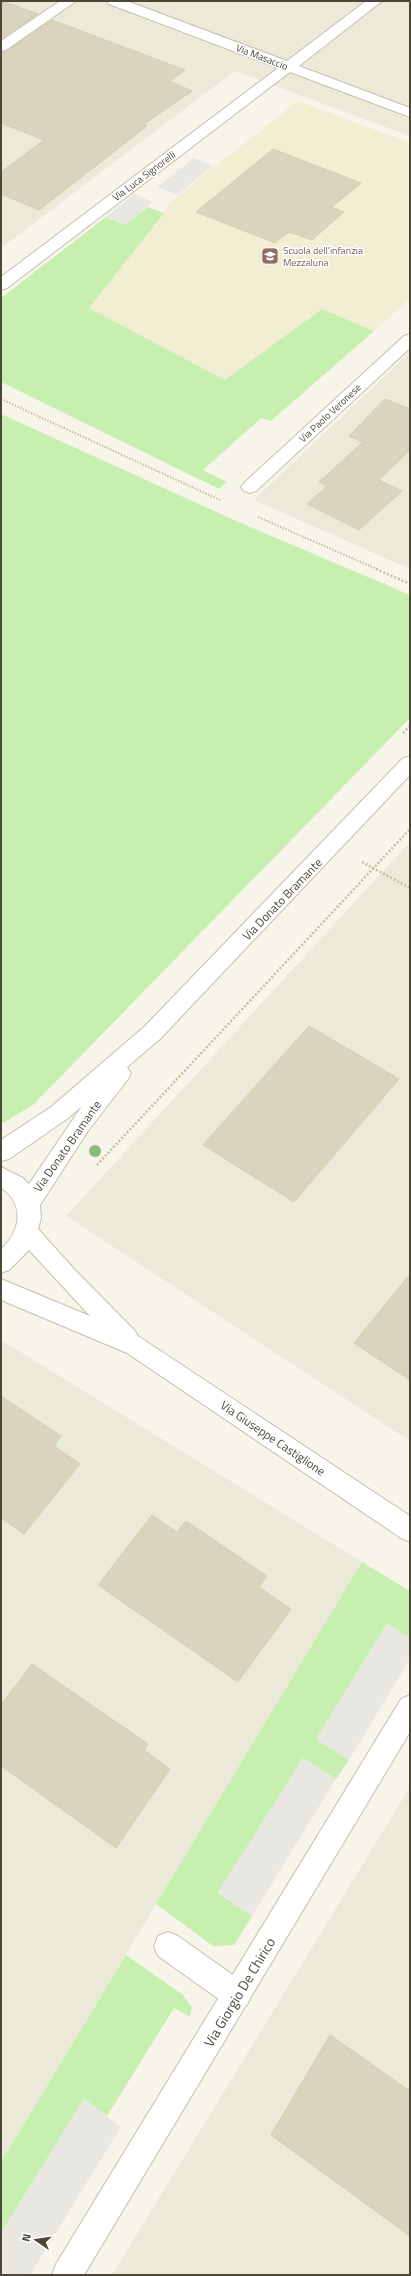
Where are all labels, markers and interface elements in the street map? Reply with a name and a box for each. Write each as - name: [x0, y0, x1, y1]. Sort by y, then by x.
- street label: Via Masaccio: [234, 40, 290, 74]
- street label: Via Luca Signorelli: [109, 147, 179, 205]
- place label: Scuola dell'infanzia Mezzaluna: [283, 243, 363, 270]
- school or university icon: Scuola dell'infanzia Mezzaluna: [260, 246, 280, 266]
- street label: Via Paolo Veronese: [295, 380, 365, 446]
- street label: Via Donato Bramante: [238, 853, 326, 945]
- street label: Via Donato Bramante: [28, 1096, 106, 1196]
- street label: Via Giuseppe Castiglione: [217, 1396, 329, 1480]
- street label: Via Giorgio De Chirico: [198, 1933, 280, 2051]
- north arrow: [16, 2220, 56, 2260]
- text: N: [18, 2232, 35, 2243]

